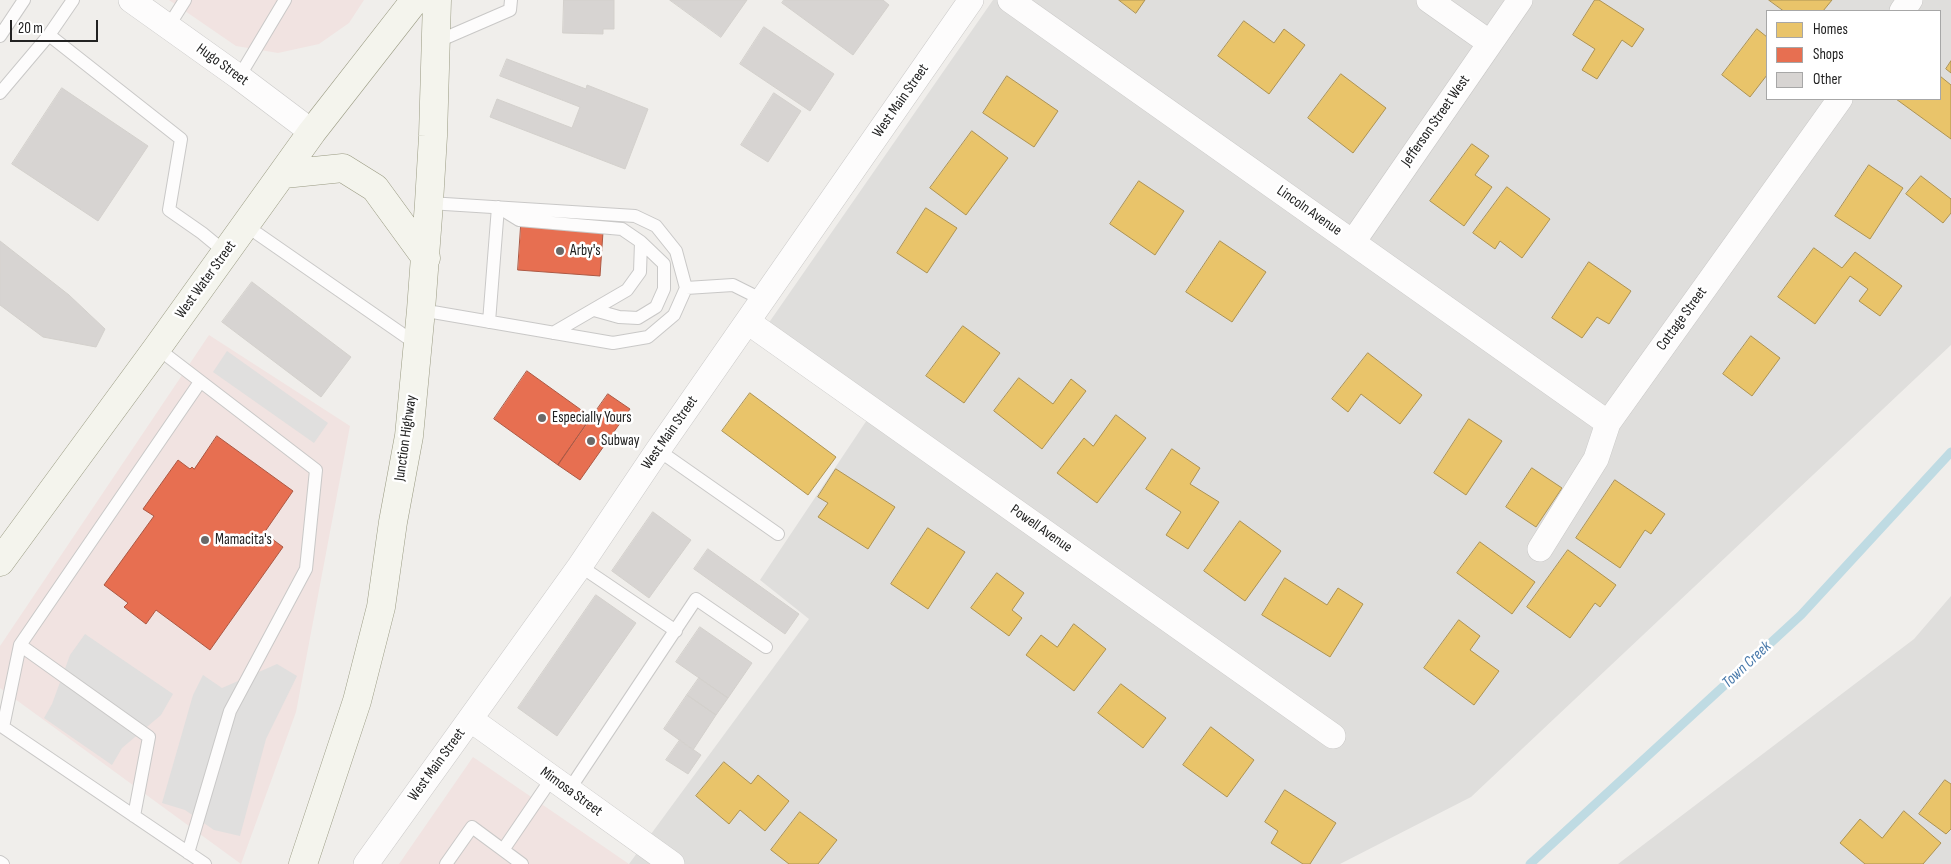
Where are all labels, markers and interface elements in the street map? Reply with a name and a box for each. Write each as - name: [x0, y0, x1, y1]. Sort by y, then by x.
- scale bar: [12, 10, 100, 42]
- legend: [1766, 10, 1941, 100]
- text: 20 m: [18, 19, 43, 38]
- text: Homes: [1813, 20, 1848, 39]
- street label: Hugo Street: [192, 40, 252, 90]
- text: Shops: [1813, 45, 1844, 64]
- street label: West Main Street: [869, 61, 933, 141]
- text: Other: [1813, 70, 1842, 89]
- street label: Jefferson Street West: [1398, 72, 1474, 170]
- street label: Lincoln Avenue: [1273, 182, 1345, 240]
- street label: West Water Street: [172, 238, 240, 322]
- place label: Arby's: [570, 242, 601, 260]
- marker: Arby's: [554, 245, 566, 257]
- street label: Cottage Street: [1653, 284, 1711, 354]
- street label: West Main Street: [638, 393, 702, 473]
- street label: Junction Highway: [391, 394, 421, 482]
- place label: Especially Yours: [552, 409, 632, 427]
- marker: Especially Yours: [536, 412, 548, 424]
- place label: Subway: [601, 432, 640, 450]
- marker: Subway: [585, 435, 597, 447]
- street label: Powell Avenue: [1007, 501, 1075, 557]
- place label: Mamacita's: [215, 531, 272, 549]
- marker: Mamacita's: [199, 534, 211, 546]
- water label: Town Creek: [1718, 637, 1776, 693]
- street label: West Main Street: [404, 725, 470, 805]
- street label: Mimosa Street: [536, 763, 606, 821]

